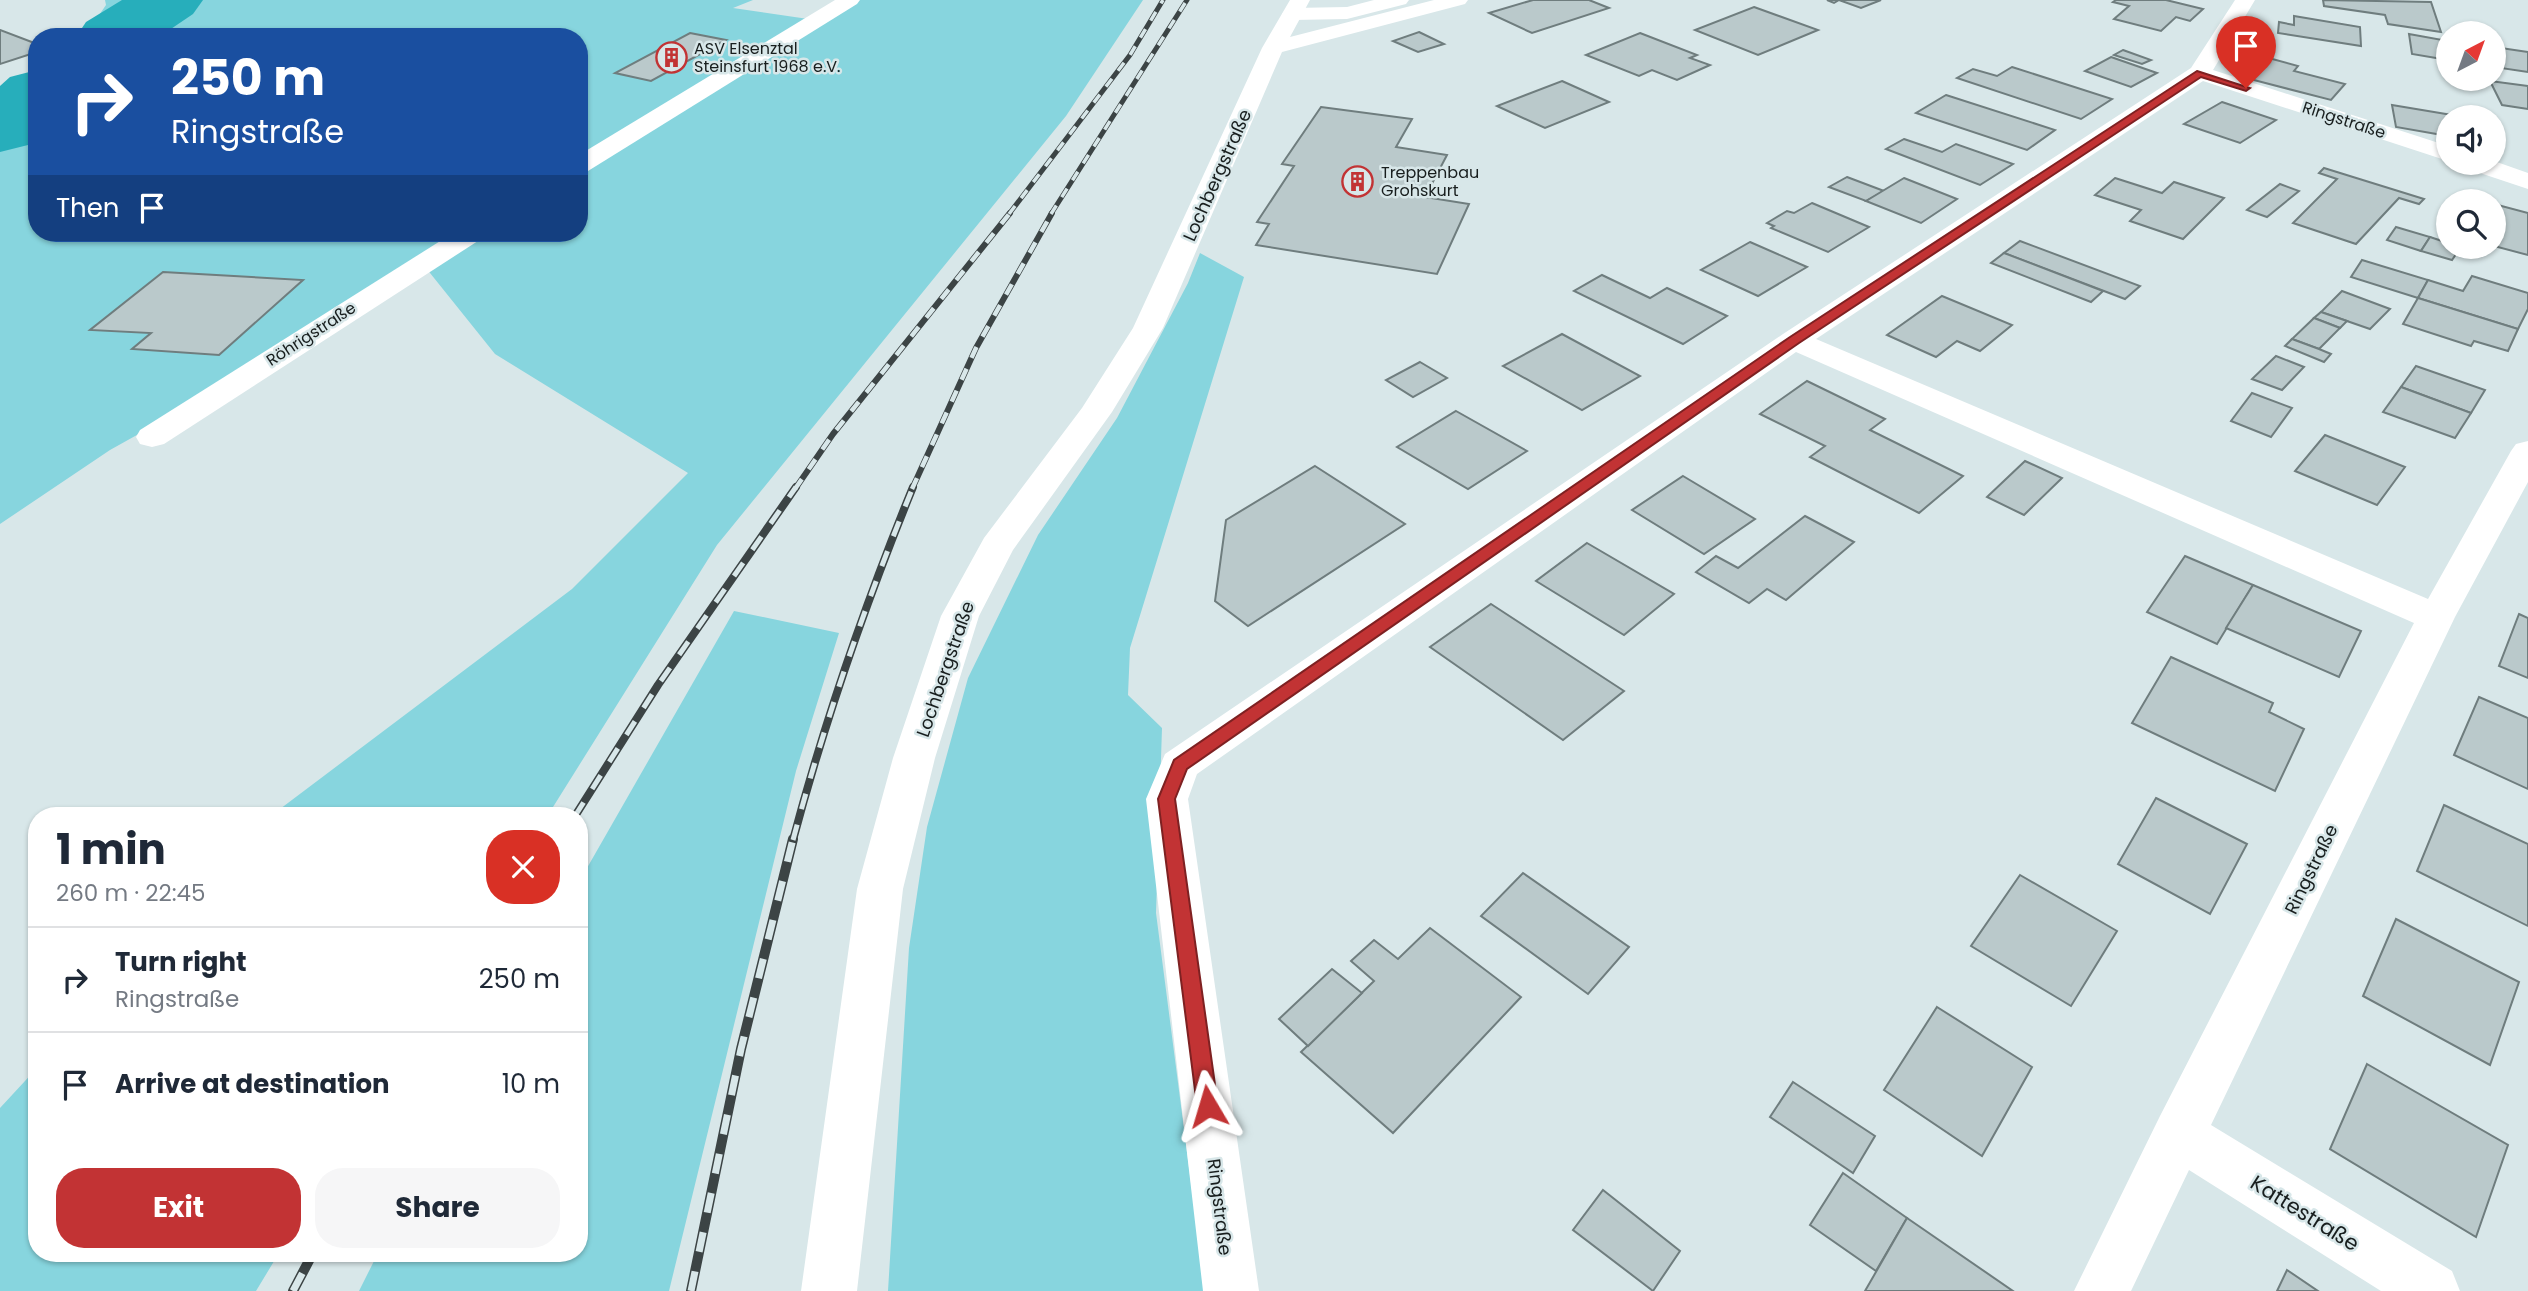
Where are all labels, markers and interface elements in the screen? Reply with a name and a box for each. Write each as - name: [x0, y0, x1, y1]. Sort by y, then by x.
- pin: [2216, 16, 2276, 88]
- north arrow: [2436, 21, 2506, 91]
- map controls: [2436, 21, 2506, 259]
- icon: arrive: [2227, 27, 2265, 65]
- place label: ASV Elsenztal Steinsfurt 1968 e.V.: [694, 37, 840, 78]
- building icon: ASV Elsenztal Steinsfurt 1968 e.V.: [654, 40, 688, 74]
- text: 250 m: [171, 44, 325, 112]
- icon: right: [56, 56, 147, 147]
- street label: Ringstraße: [2299, 96, 2389, 144]
- street label: Lochbergstraße: [1177, 105, 1257, 245]
- button: sound: [2436, 105, 2506, 175]
- text: Ringstraße: [171, 109, 344, 154]
- place label: Treppenbau Grohskurt: [1381, 161, 1479, 202]
- building icon: Treppenbau Grohskurt: [1341, 164, 1375, 198]
- icon: arrive: [133, 189, 171, 227]
- button: search: [2436, 189, 2506, 259]
- text: Then: [56, 190, 119, 226]
- street label: Röhrigstraße: [262, 296, 360, 372]
- street label: Lochbergstraße: [910, 598, 980, 740]
- text: 1 min: [56, 820, 166, 879]
- street label: Ringstraße: [2278, 820, 2344, 918]
- button: close: [486, 830, 560, 904]
- text: 260 m · 22:45: [56, 877, 206, 909]
- text: Turn right: [115, 944, 247, 980]
- icon: right: [56, 961, 94, 999]
- text: 250 m: [479, 961, 560, 997]
- text: Ringstraße: [115, 983, 239, 1015]
- icon: arrive: [56, 1066, 94, 1104]
- text: Arrive at destination: [115, 1066, 390, 1102]
- text: 10 m: [502, 1066, 560, 1102]
- position arrow: [1171, 1069, 1245, 1143]
- street label: Ringstraße: [1202, 1157, 1238, 1257]
- button: Exit: [56, 1168, 301, 1248]
- button: Share: [315, 1168, 560, 1248]
- street label: Kattestraße: [2245, 1168, 2365, 1258]

